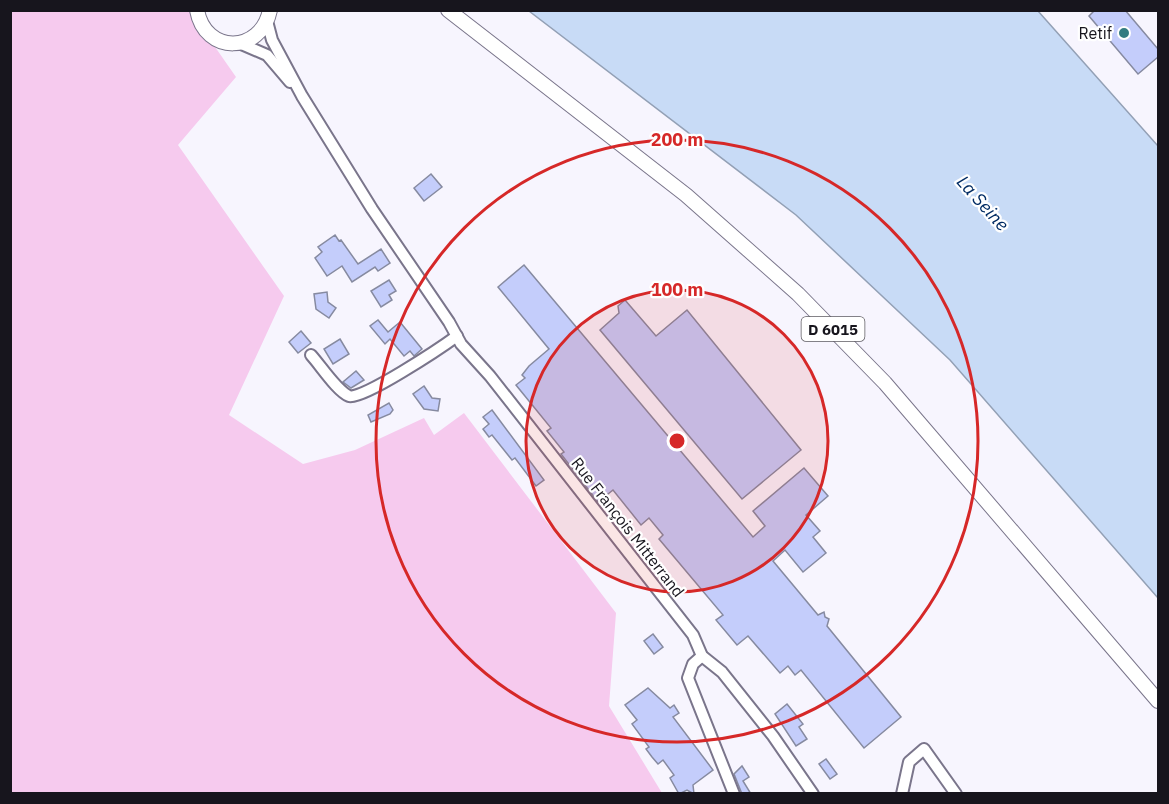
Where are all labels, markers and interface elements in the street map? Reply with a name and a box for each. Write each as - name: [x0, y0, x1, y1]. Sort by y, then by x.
- place label: Retif: [1078, 23, 1112, 43]
- marker: Retif: [1117, 26, 1131, 40]
- text: 200 m: [651, 128, 703, 151]
- water label: La Seine: [952, 170, 1014, 236]
- text: 100 m: [651, 278, 703, 301]
- road number: D 6015: [802, 317, 864, 341]
- centre of rings: [667, 431, 687, 451]
- street label: Rue François Mitterrand: [567, 453, 689, 601]

